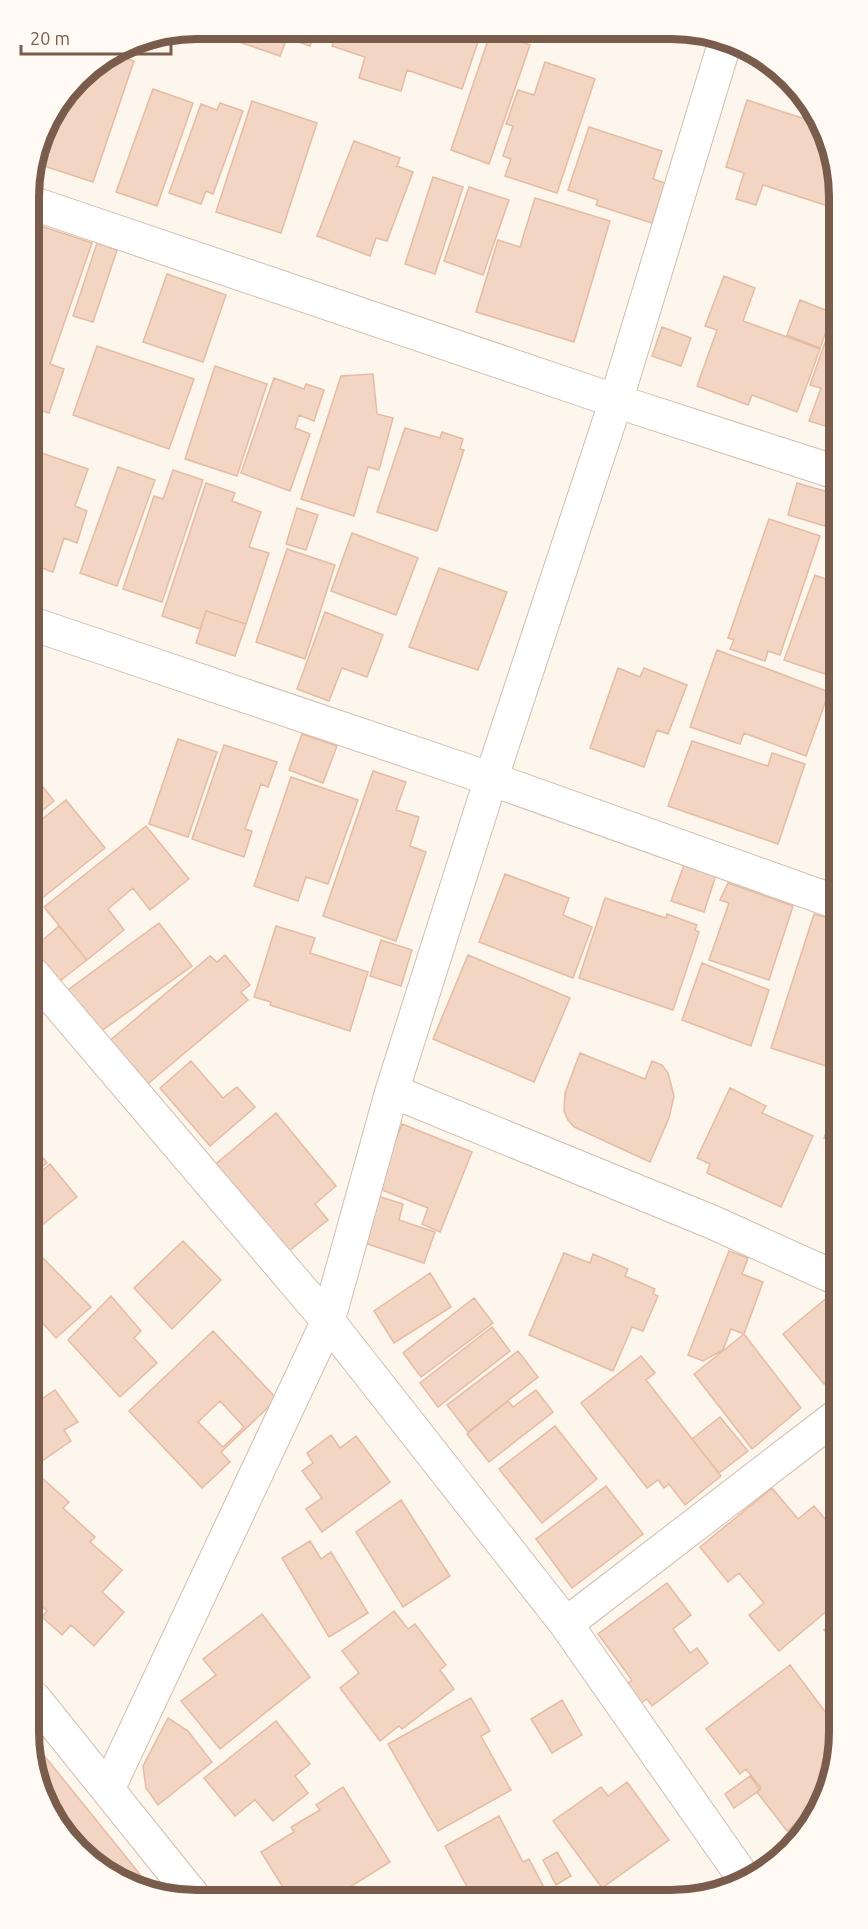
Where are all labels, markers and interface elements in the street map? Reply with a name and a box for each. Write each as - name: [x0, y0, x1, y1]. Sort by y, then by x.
- scale bar: [21, 18, 171, 56]
- text: 20 m: [30, 28, 70, 48]

